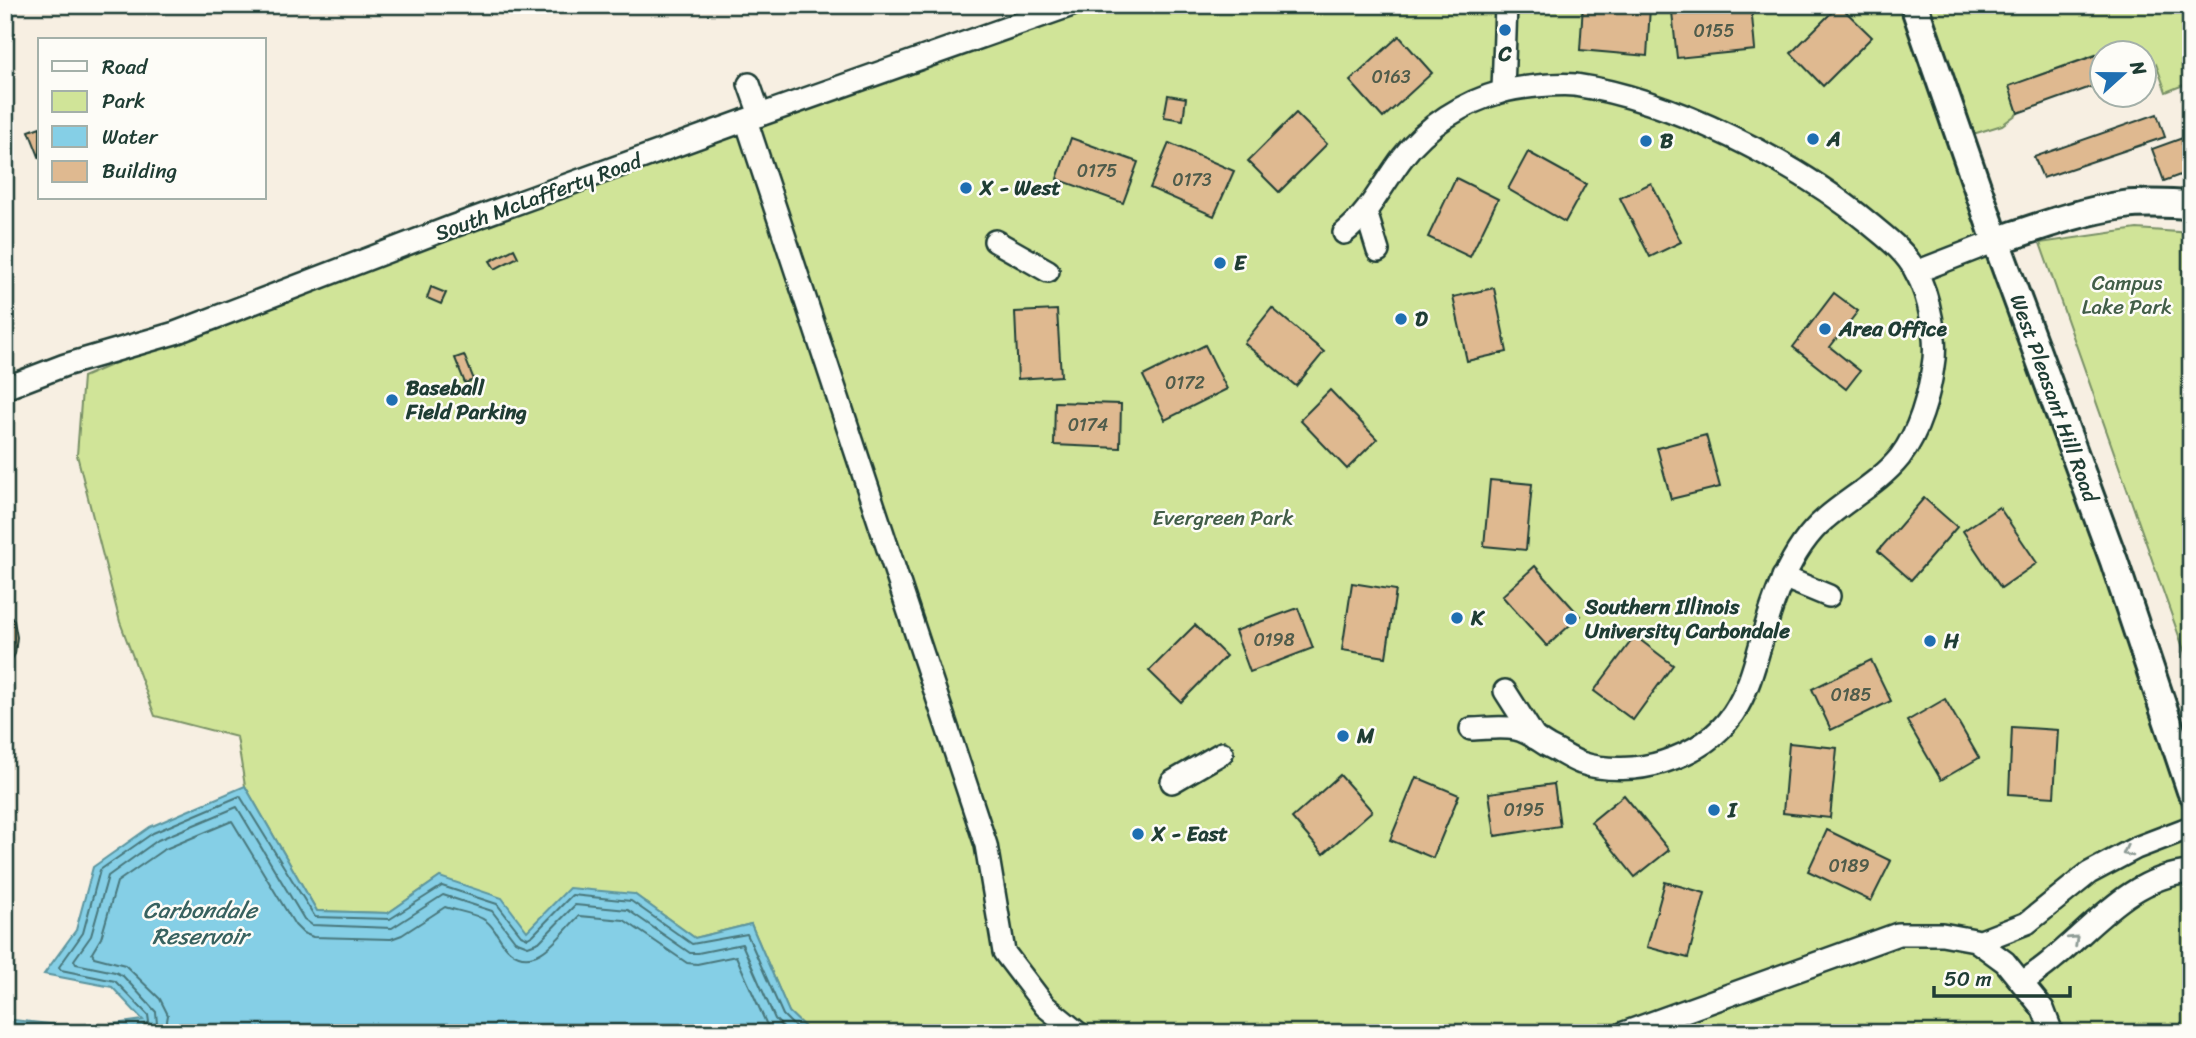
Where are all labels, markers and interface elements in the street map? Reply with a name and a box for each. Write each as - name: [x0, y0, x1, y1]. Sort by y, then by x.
- house number: 0155: [1693, 15, 1735, 47]
- marker: C: [1497, 22, 1513, 38]
- place label: C: [1497, 35, 1512, 73]
- legend: [38, 38, 266, 200]
- north arrow: [2088, 38, 2158, 108]
- text: Road: [102, 48, 149, 86]
- text: N: [2120, 55, 2156, 81]
- house number: 0163: [1371, 61, 1411, 93]
- text: Park: [102, 82, 145, 120]
- text: Water: [102, 118, 159, 156]
- place label: A: [1826, 120, 1841, 158]
- place label: B: [1660, 122, 1674, 160]
- marker: A: [1805, 131, 1821, 147]
- marker: B: [1638, 133, 1654, 149]
- street label: South McLafferty Road: [429, 141, 649, 252]
- text: Building: [102, 152, 178, 190]
- house number: 0175: [1077, 155, 1117, 187]
- house number: 0173: [1172, 164, 1212, 196]
- place label: X - West: [978, 169, 1061, 207]
- marker: X - West: [958, 180, 974, 196]
- place label: E: [1234, 244, 1248, 282]
- marker: E: [1212, 255, 1228, 271]
- park label: Campus Lake Park: [2082, 264, 2172, 326]
- street label: West Pleasant Hill Road: [1999, 289, 2110, 509]
- place label: D: [1415, 300, 1428, 338]
- place label: Area Office: [1838, 310, 1948, 348]
- marker: D: [1393, 311, 1409, 327]
- marker: Area Office: [1817, 321, 1833, 337]
- house number: 0172: [1165, 367, 1205, 399]
- place label: Baseball Field Parking: [405, 369, 527, 431]
- marker: Baseball Field Parking: [384, 392, 400, 408]
- house number: 0174: [1068, 409, 1108, 441]
- park label: Evergreen Park: [1153, 499, 1294, 537]
- place label: Southern Illinois University Carbondale: [1584, 588, 1790, 650]
- place label: K: [1470, 599, 1486, 637]
- marker: K: [1449, 610, 1465, 626]
- marker: Southern Illinois University Carbondale: [1563, 611, 1579, 627]
- place label: H: [1943, 622, 1960, 660]
- house number: 0198: [1253, 624, 1295, 656]
- marker: H: [1922, 633, 1938, 649]
- house number: 0185: [1831, 679, 1871, 711]
- place label: M: [1356, 717, 1375, 755]
- marker: M: [1335, 728, 1351, 744]
- place label: I: [1727, 791, 1738, 829]
- house number: 0195: [1503, 794, 1545, 826]
- marker: I: [1706, 802, 1722, 818]
- place label: X - East: [1150, 815, 1228, 853]
- marker: X - East: [1130, 826, 1146, 842]
- one-way arrow: [2122, 844, 2134, 858]
- house number: 0189: [1828, 850, 1870, 882]
- water label: Carbondale Reservoir: [143, 890, 259, 957]
- one-way arrow: [2066, 935, 2079, 948]
- scale bar: [1934, 954, 2070, 998]
- text: 50 m: [1944, 960, 1992, 998]

